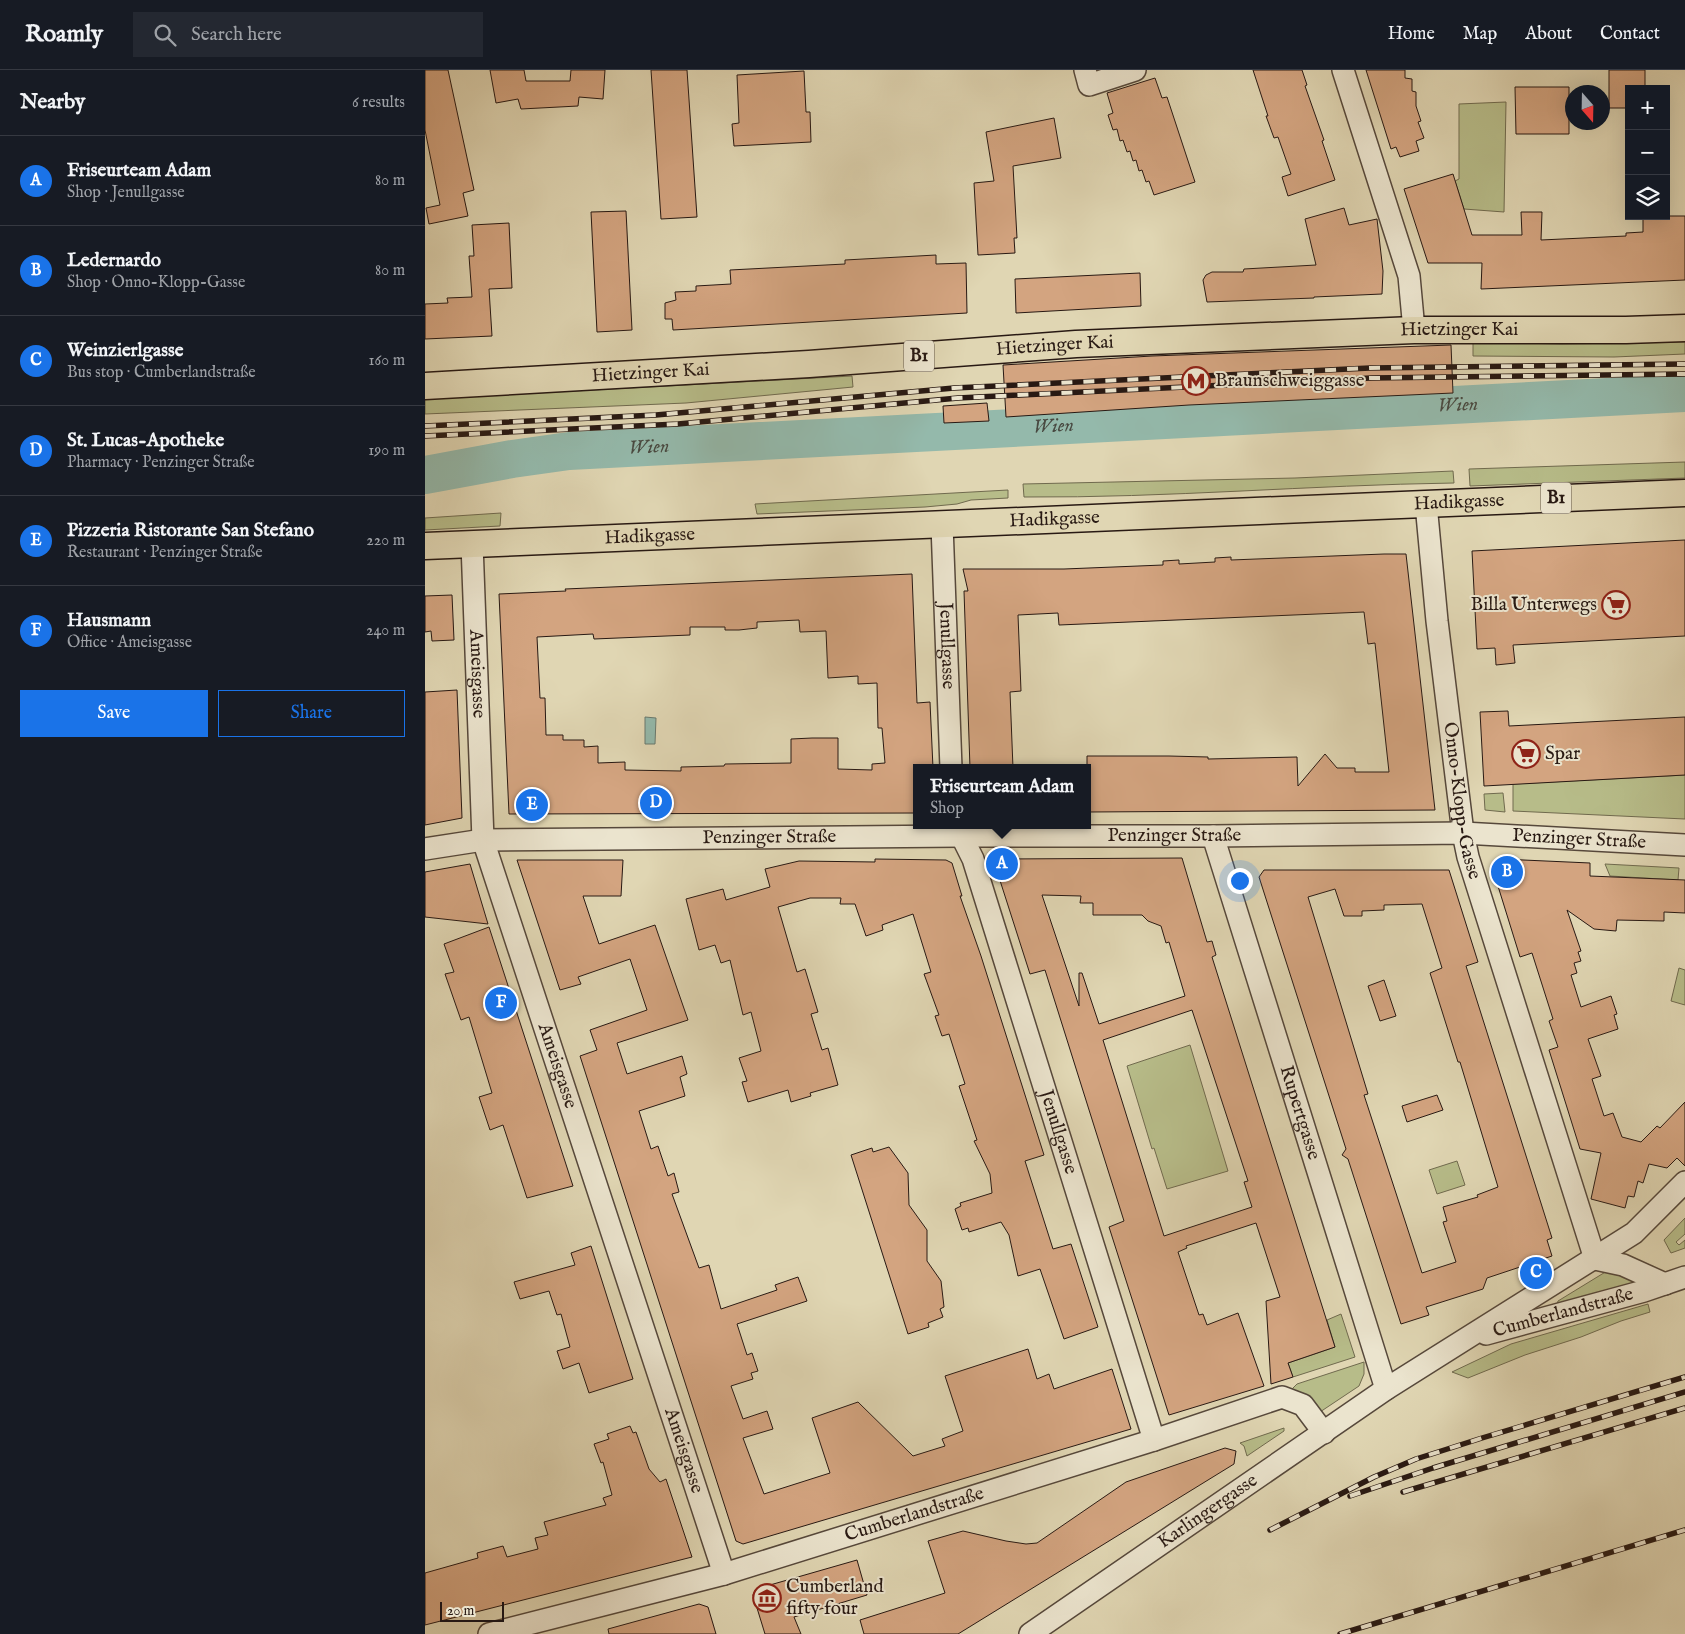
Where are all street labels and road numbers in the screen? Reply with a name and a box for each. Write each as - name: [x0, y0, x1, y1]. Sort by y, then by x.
- street label: Hietzinger Kai: [1400, 318, 1518, 343]
- street label: Hietzinger Kai: [995, 330, 1114, 362]
- road number: B1: [904, 340, 934, 372]
- street label: Hietzinger Kai: [591, 358, 710, 388]
- road number: B1: [1541, 482, 1571, 513]
- street label: Hadikgasse: [1413, 489, 1505, 516]
- street label: Hadikgasse: [1009, 506, 1100, 533]
- street label: Hadikgasse: [604, 523, 696, 550]
- street label: Jenullgasse: [933, 600, 960, 690]
- street label: Ameisgasse: [463, 628, 490, 719]
- street label: Onno-Klopp-Gasse: [1437, 721, 1486, 883]
- street label: Penzinger Straße: [1107, 824, 1242, 848]
- street label: Penzinger Straße: [1512, 824, 1647, 855]
- street label: Penzinger Straße: [702, 825, 837, 850]
- street label: Ameisgasse: [532, 1019, 582, 1112]
- street label: Rupertgasse: [1274, 1063, 1326, 1163]
- street label: Jenullgasse: [1033, 1085, 1083, 1177]
- street label: Cumberlandstraße: [1490, 1282, 1636, 1344]
- street label: Ameisgasse: [658, 1404, 709, 1497]
- street label: Karlingergasse: [1153, 1469, 1263, 1554]
- street label: Cumberlandstraße: [842, 1482, 987, 1548]

